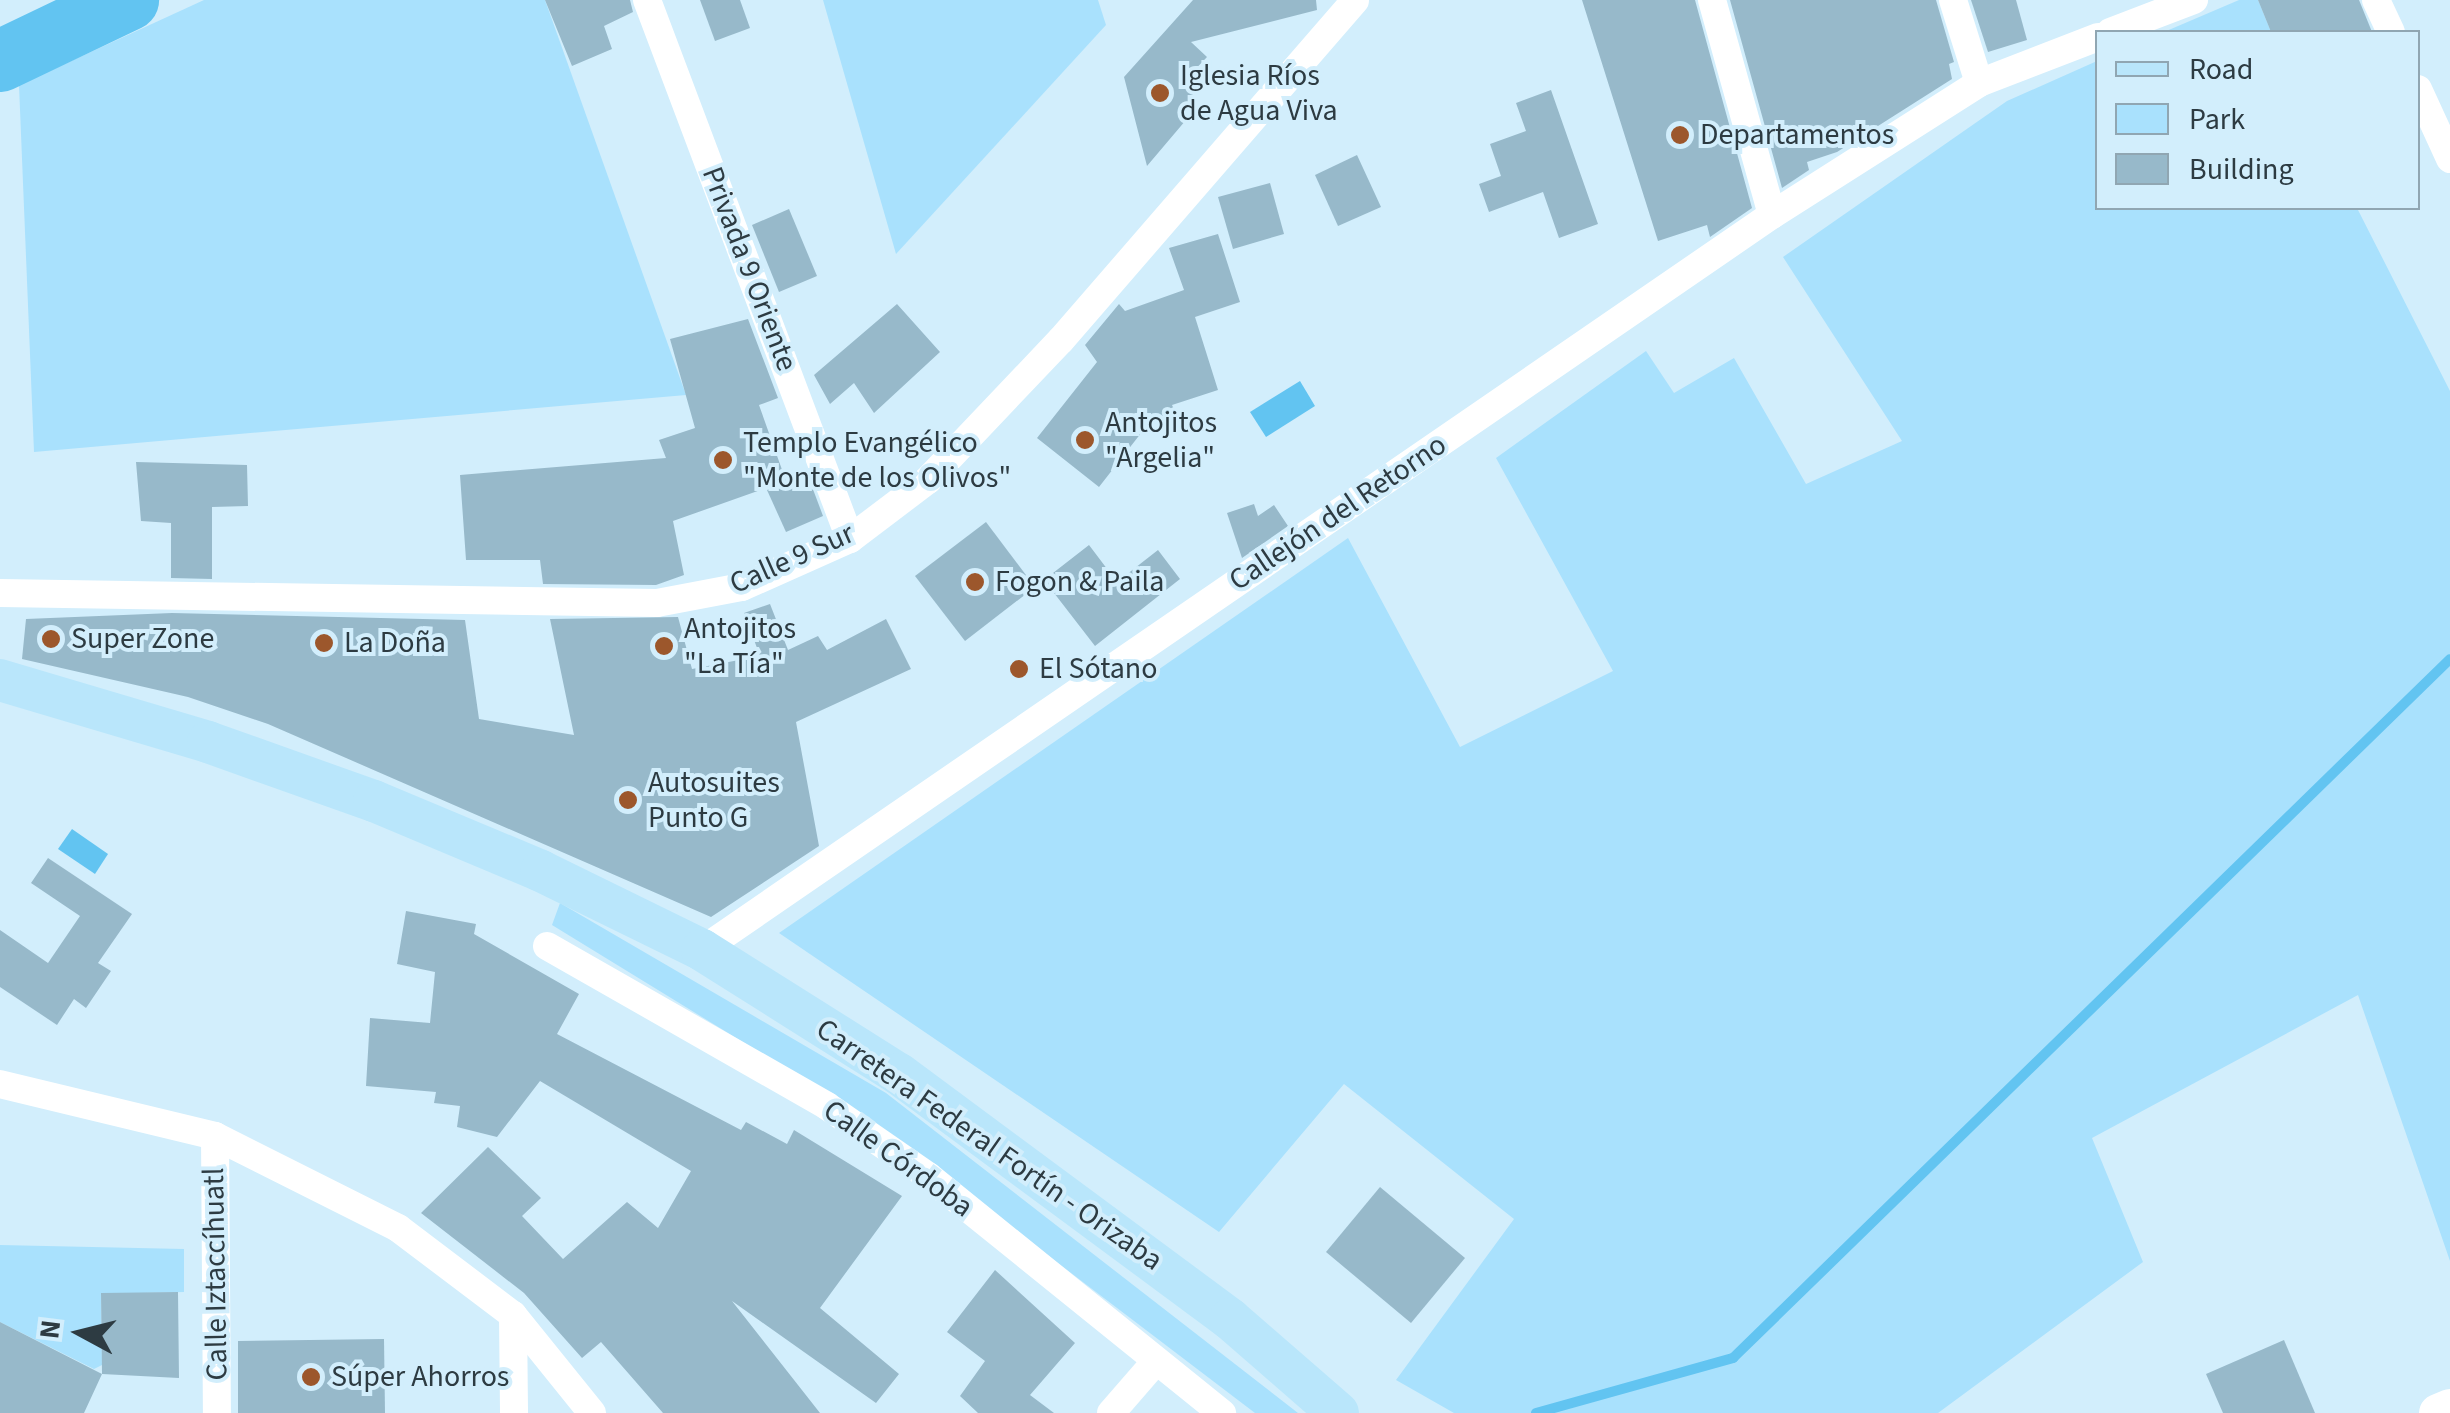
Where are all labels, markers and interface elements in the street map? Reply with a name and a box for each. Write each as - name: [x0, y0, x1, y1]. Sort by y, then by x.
- legend: [2095, 30, 2420, 210]
- text: Road: [2189, 48, 2253, 91]
- place label: Iglesia Ríos de Agua Viva: [1180, 58, 1338, 128]
- marker: Iglesia Ríos de Agua Viva: [1149, 82, 1171, 104]
- text: Park: [2189, 98, 2245, 141]
- place label: Departamentos: [1700, 117, 1894, 153]
- marker: Departamentos: [1669, 124, 1691, 146]
- text: Building: [2189, 148, 2294, 191]
- street label: Privada 9 Oriente: [694, 162, 804, 376]
- place label: Antojitos "Argelia": [1105, 405, 1217, 476]
- place label: Templo Evangélico "Monte de los Olivos": [743, 425, 1011, 496]
- street label: Callejón del Retorno: [1223, 427, 1453, 599]
- marker: Antojitos "Argelia": [1074, 429, 1096, 451]
- marker: Templo Evangélico "Monte de los Olivos": [712, 449, 734, 471]
- street label: Calle 9 Sur: [724, 516, 860, 602]
- place label: Fogon & Paila: [995, 564, 1164, 600]
- marker: Fogon & Paila: [964, 571, 986, 593]
- place label: Antojitos "La Tía": [684, 611, 796, 682]
- place label: Super Zone: [71, 621, 214, 657]
- place label: La Doña: [344, 625, 446, 661]
- marker: Super Zone: [40, 628, 62, 650]
- marker: La Doña: [313, 632, 335, 654]
- marker: Antojitos "La Tía": [653, 635, 675, 657]
- place label: El Sótano: [1039, 651, 1158, 687]
- marker: El Sótano: [1008, 658, 1030, 680]
- place label: Autosuites Punto G: [648, 765, 780, 836]
- marker: Autosuites Punto G: [617, 789, 639, 811]
- street label: Carretera Federal Fortín - Orizaba: [809, 1011, 1169, 1279]
- street label: Calle Córdoba: [816, 1093, 980, 1225]
- street label: Calle Iztaccíhuatl: [196, 1167, 236, 1381]
- north arrow: [30, 1283, 130, 1383]
- text: N: [29, 1318, 71, 1341]
- place label: Súper Ahorros: [331, 1359, 509, 1395]
- marker: Súper Ahorros: [300, 1366, 322, 1388]

